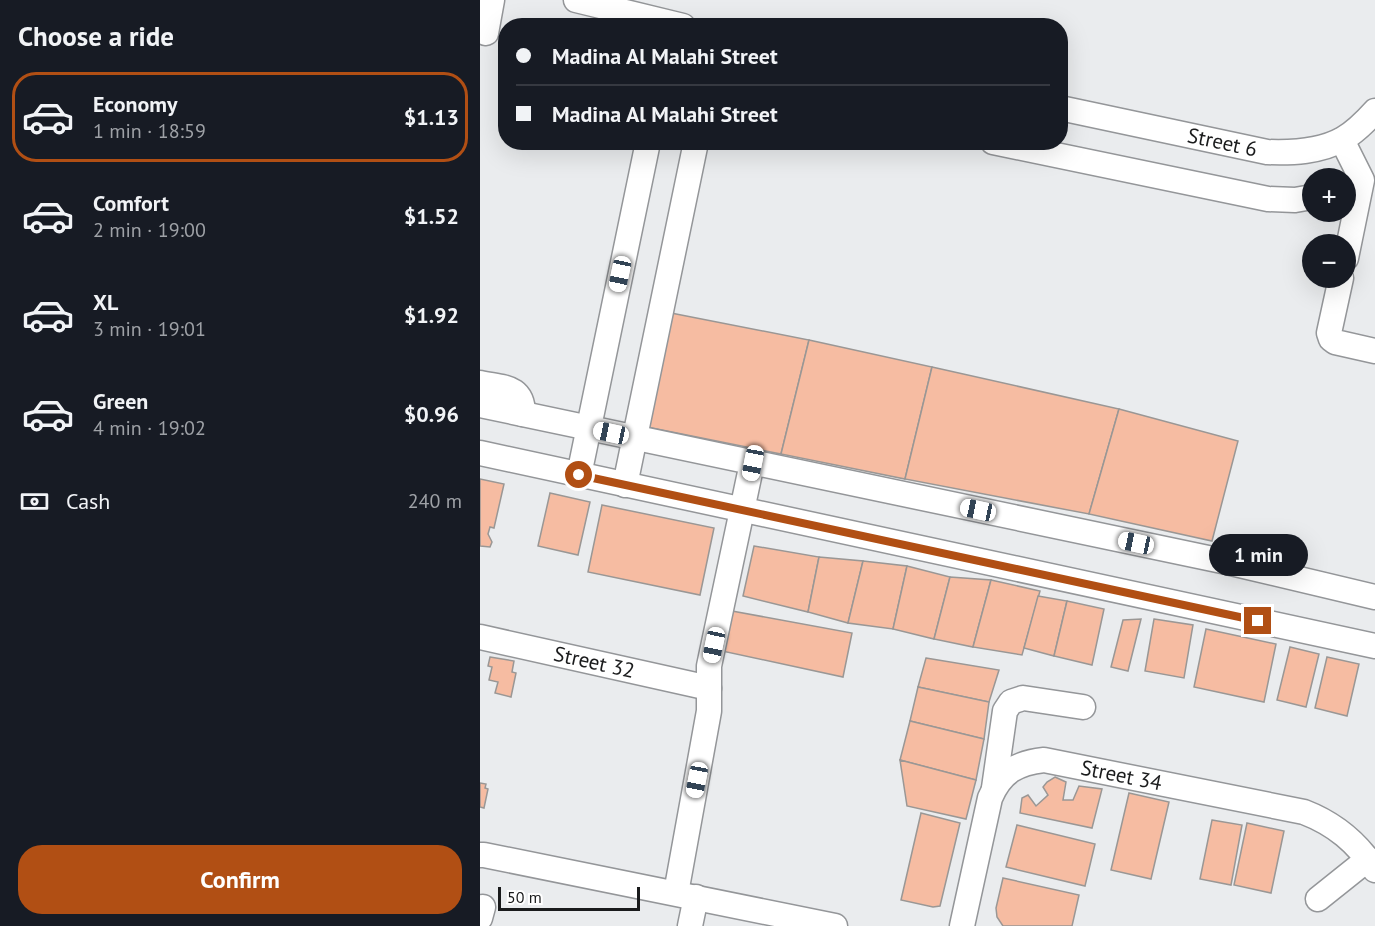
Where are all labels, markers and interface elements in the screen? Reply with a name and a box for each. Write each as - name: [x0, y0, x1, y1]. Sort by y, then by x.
- text: Choose a ride: [18, 19, 174, 53]
- text: Madina Al Malahi Street: [552, 42, 778, 70]
- icon: car: [21, 90, 75, 144]
- text: Economy: [93, 90, 177, 118]
- text: Madina Al Malahi Street: [552, 100, 778, 128]
- text: $1.13: [404, 103, 459, 131]
- text: 1 min · 18:59: [93, 118, 206, 144]
- street label: Street 6: [1185, 121, 1260, 163]
- map controls: [1302, 168, 1356, 288]
- button: +: [1302, 168, 1356, 222]
- icon: car: [21, 189, 75, 243]
- text: Comfort: [93, 189, 169, 217]
- text: $1.52: [404, 202, 459, 230]
- text: 2 min · 19:00: [93, 217, 206, 243]
- button: −: [1302, 234, 1356, 288]
- car: [607, 255, 633, 293]
- icon: car: [21, 288, 75, 342]
- text: XL: [93, 288, 118, 316]
- text: $1.92: [404, 301, 459, 329]
- text: 3 min · 19:01: [93, 316, 206, 342]
- icon: car: [21, 387, 75, 441]
- text: Green: [93, 387, 148, 415]
- text: $0.96: [404, 400, 459, 428]
- text: 4 min · 19:02: [93, 415, 206, 441]
- car: [592, 420, 630, 446]
- car: [741, 444, 765, 482]
- route start: [565, 461, 592, 488]
- icon: cash: [18, 485, 51, 518]
- text: Cash: [66, 487, 110, 515]
- text: 240 m: [408, 488, 462, 514]
- car: [959, 497, 997, 523]
- car: [1117, 530, 1155, 556]
- callout: 1 min: [1208, 534, 1308, 576]
- text: 1 min: [1234, 542, 1283, 568]
- route end: [1244, 607, 1271, 634]
- car: [701, 626, 727, 664]
- street label: Street 32: [551, 640, 637, 684]
- street label: Street 34: [1079, 754, 1164, 796]
- car: [685, 761, 709, 799]
- button: Confirm: [18, 845, 462, 914]
- scale bar: [498, 884, 640, 912]
- text: 50 m: [507, 887, 542, 907]

